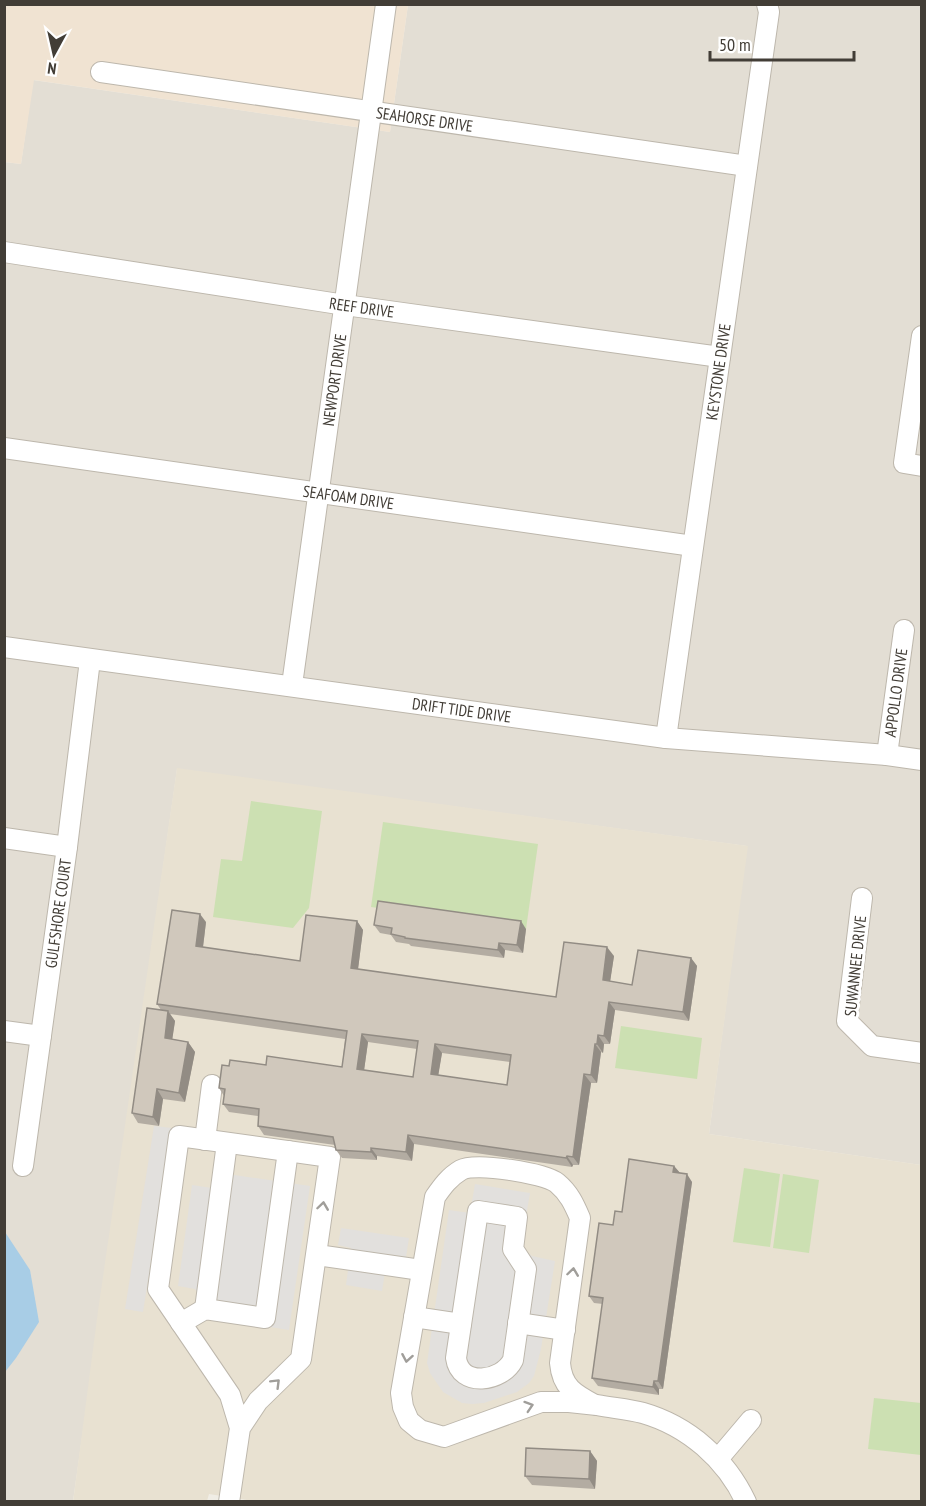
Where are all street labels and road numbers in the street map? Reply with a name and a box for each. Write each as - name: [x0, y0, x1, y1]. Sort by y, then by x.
- street label: SEAHORSE DRIVE: [375, 102, 474, 136]
- street label: REEF DRIVE: [328, 293, 396, 322]
- street label: KEYSTONE DRIVE: [701, 322, 735, 421]
- street label: NEWPORT DRIVE: [318, 332, 350, 427]
- street label: SEAFOAM DRIVE: [302, 481, 395, 513]
- street label: APPOLLO DRIVE: [880, 647, 911, 738]
- street label: DRIFT TIDE DRIVE: [411, 693, 513, 727]
- street label: GULFSHORE COURT: [40, 858, 75, 969]
- street label: SUWANNEE DRIVE: [840, 914, 870, 1018]

